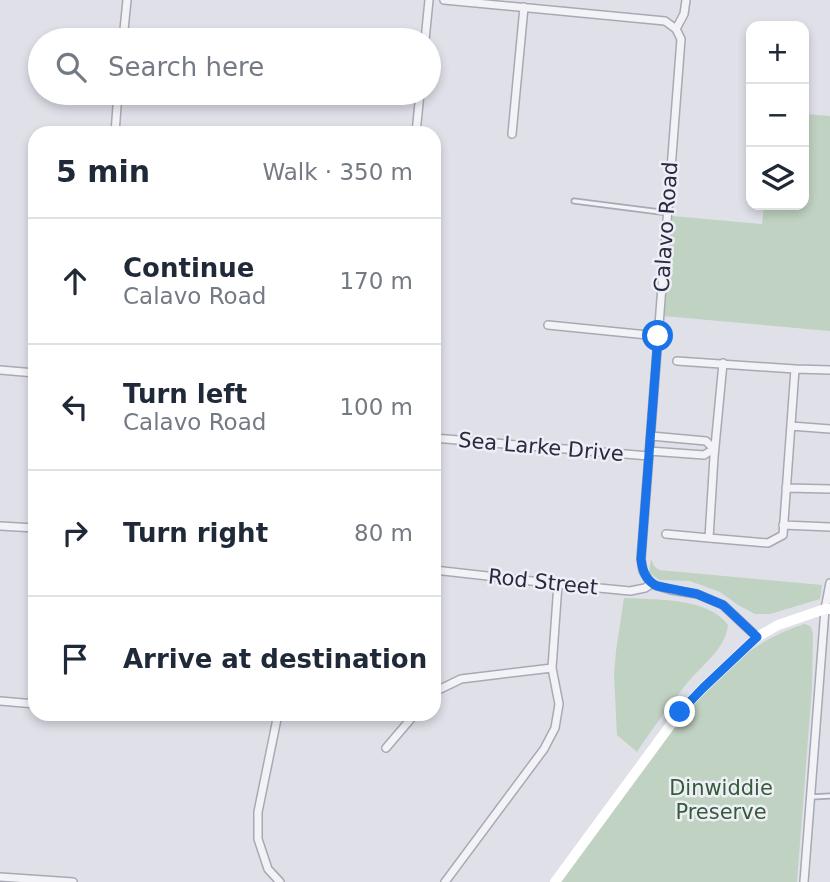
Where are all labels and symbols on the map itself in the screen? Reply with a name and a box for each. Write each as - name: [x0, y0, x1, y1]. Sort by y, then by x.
- street label: Calavo Road: [649, 161, 683, 293]
- route start: [642, 320, 673, 351]
- street label: Sea Larke Drive: [457, 428, 625, 466]
- street label: Rod Street: [487, 564, 599, 600]
- route end: [664, 696, 695, 727]
- park label: Dinwiddie Preserve: [669, 776, 773, 824]

